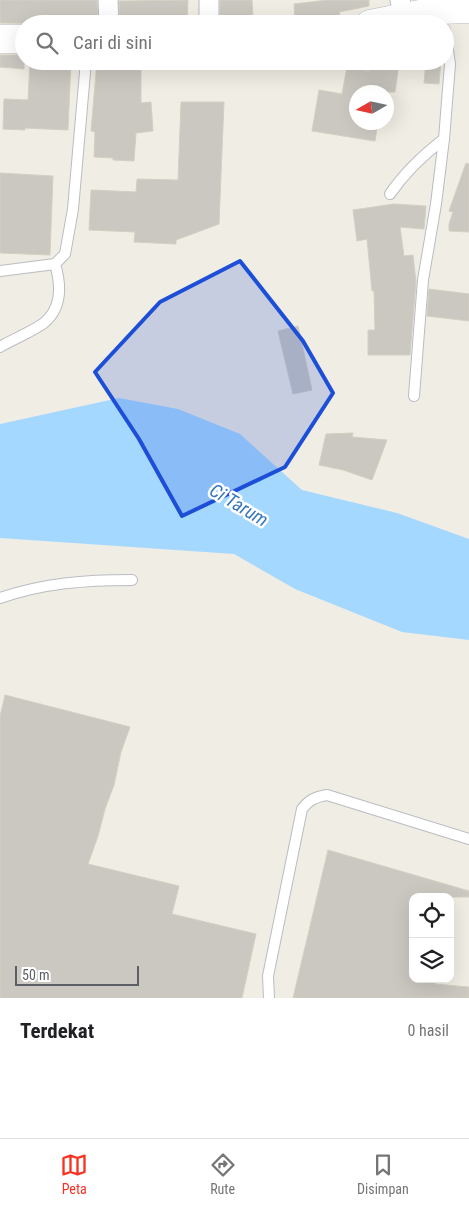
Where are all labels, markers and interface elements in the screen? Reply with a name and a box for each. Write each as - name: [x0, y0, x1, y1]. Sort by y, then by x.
- search box: [15, 15, 454, 70]
- icon: search: [33, 29, 61, 57]
- text: Cari di sini: [73, 31, 152, 54]
- north arrow: [349, 85, 394, 130]
- water label: Ci Tarum: [205, 479, 273, 531]
- map controls: [409, 893, 454, 983]
- button: locate: [409, 893, 454, 938]
- button: layers: [409, 938, 454, 983]
- scale bar: [15, 963, 139, 986]
- text: 50 m: [22, 967, 50, 983]
- text: Terdekat: [20, 1019, 94, 1043]
- text: 0 hasil: [407, 1021, 449, 1040]
- tab: Peta: [60, 1151, 88, 1197]
- tab: Rute: [209, 1151, 237, 1197]
- tab: Disimpan: [357, 1151, 409, 1197]

